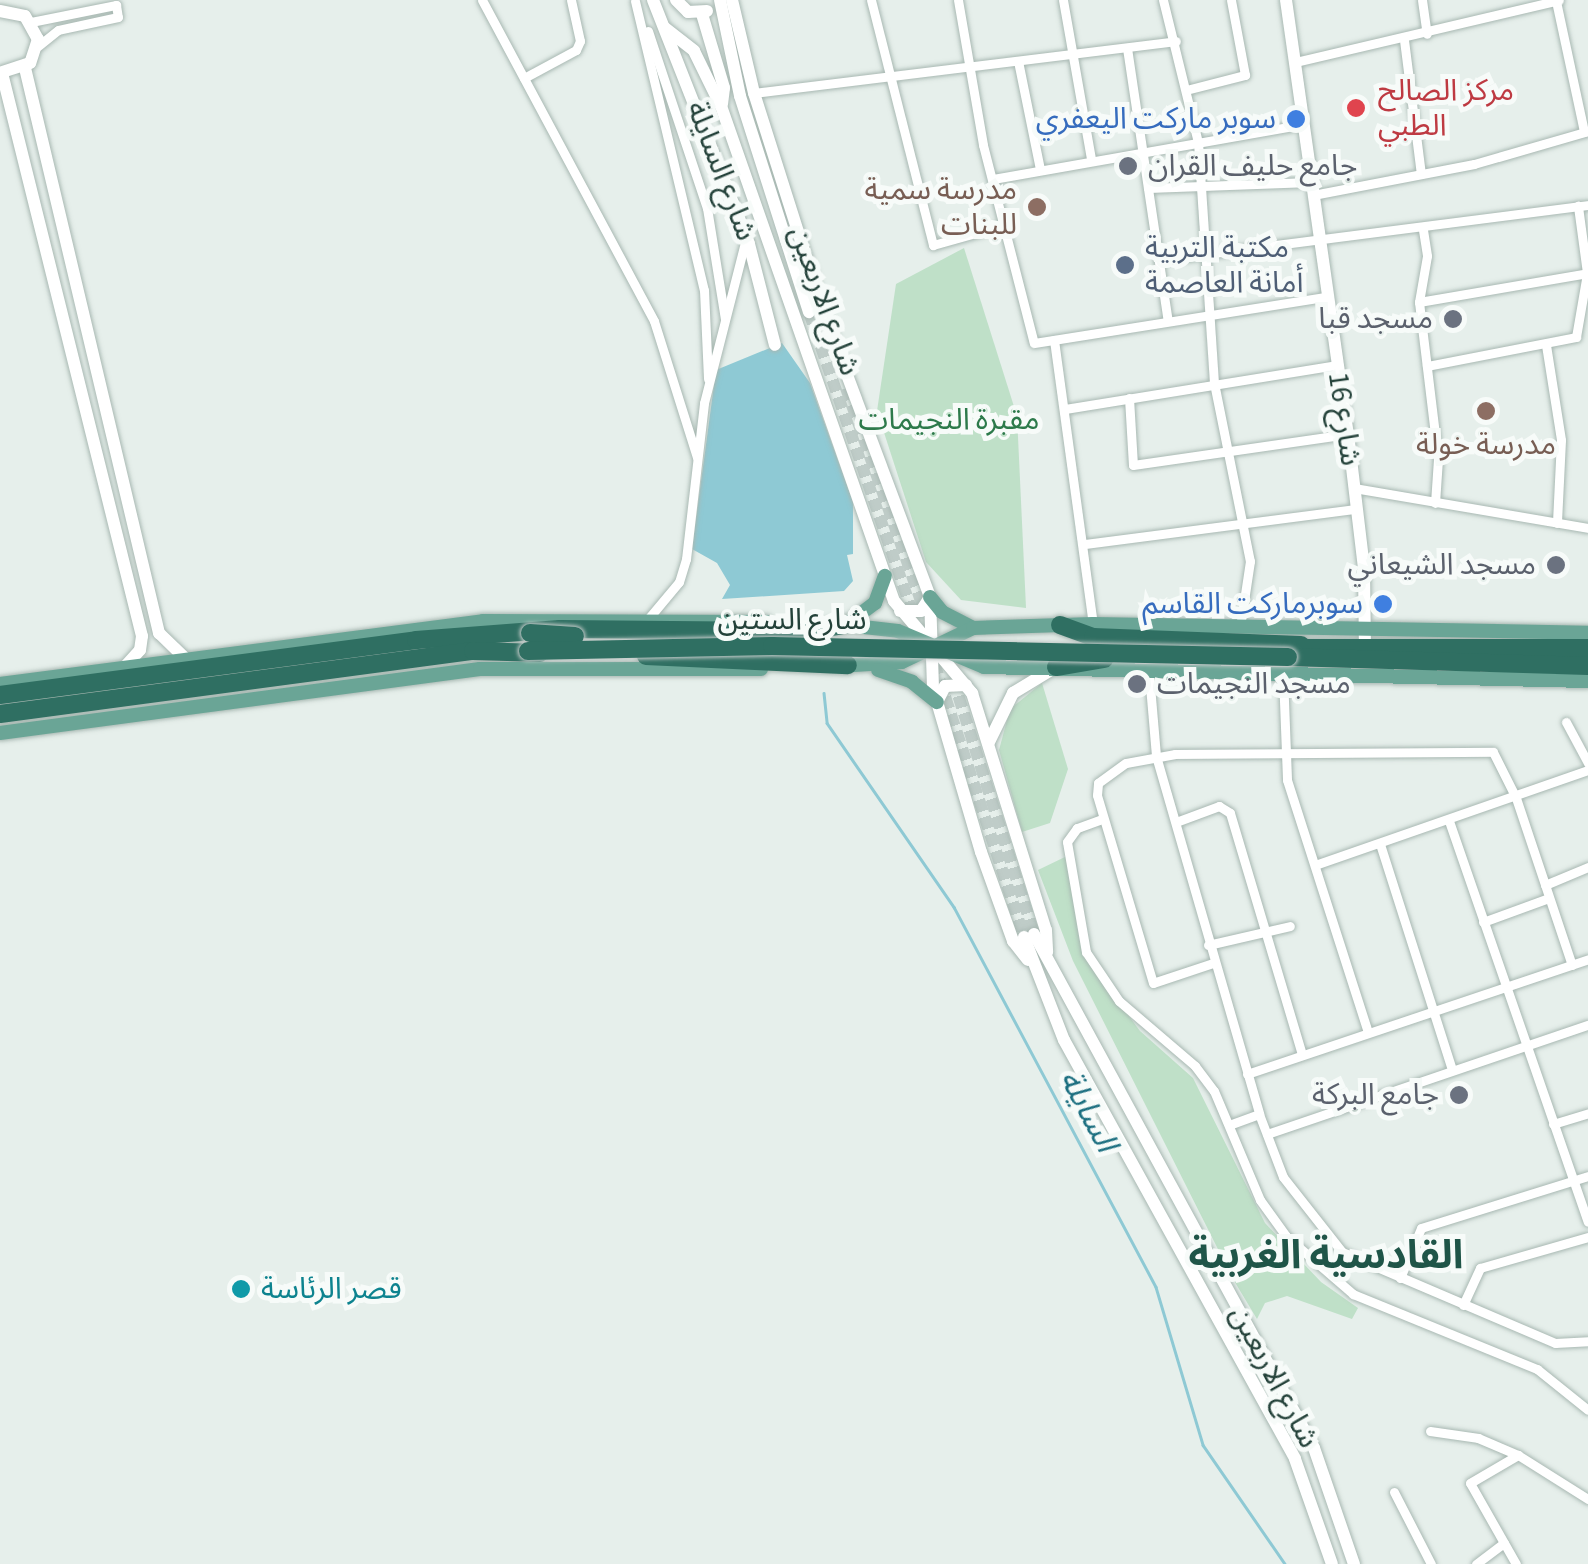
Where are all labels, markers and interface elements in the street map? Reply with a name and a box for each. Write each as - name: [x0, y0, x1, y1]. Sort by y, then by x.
- place label: مركز الصالح الطبي: [1378, 73, 1514, 144]
- marker: مركز الصالح الطبي: [1343, 95, 1369, 121]
- street label: شارع السايلة: [678, 96, 764, 246]
- place label: سوبر ماركت اليعفري: [1036, 101, 1276, 137]
- marker: سوبر ماركت اليعفري: [1285, 108, 1307, 130]
- place label: جامع حليف القران: [1148, 148, 1357, 184]
- marker: جامع حليف القران: [1117, 155, 1139, 177]
- place label: مدرسة سمية للبنات: [864, 172, 1017, 242]
- marker: مدرسة سمية للبنات: [1026, 196, 1048, 218]
- street label: شارع الاربعين: [780, 222, 868, 380]
- place label: مكتبة التربية أمانة العاصمة: [1145, 230, 1303, 300]
- marker: مكتبة التربية أمانة العاصمة: [1114, 254, 1136, 276]
- place label: مسجد قبا: [1318, 301, 1433, 337]
- marker: مسجد قبا: [1442, 308, 1464, 330]
- street label: شارع 16: [1320, 370, 1368, 468]
- marker: مدرسة خولة: [1475, 400, 1497, 422]
- park label: مقبرة النجيمات: [858, 402, 1040, 438]
- place label: مدرسة خولة: [1416, 427, 1556, 463]
- place label: مسجد الشيعاني: [1348, 547, 1536, 583]
- marker: مسجد الشيعاني: [1545, 554, 1567, 576]
- place label: سوبرمارکت القاسم: [1142, 586, 1363, 622]
- marker: سوبرمارکت القاسم: [1372, 593, 1394, 615]
- street label: شارع الستين: [717, 602, 867, 638]
- place label: مسجد النجيمات: [1157, 666, 1351, 702]
- marker: مسجد النجيمات: [1126, 673, 1148, 695]
- water label: السايلة: [1051, 1064, 1125, 1158]
- place label: جامع البركة: [1312, 1077, 1439, 1113]
- marker: جامع البركة: [1448, 1084, 1470, 1106]
- district label: القادسية الغربية: [1189, 1232, 1463, 1280]
- place label: قصر الرئاسة: [261, 1271, 402, 1307]
- marker: قصر الرئاسة: [230, 1278, 252, 1300]
- street label: شارع الاربعين: [1221, 1300, 1327, 1454]

